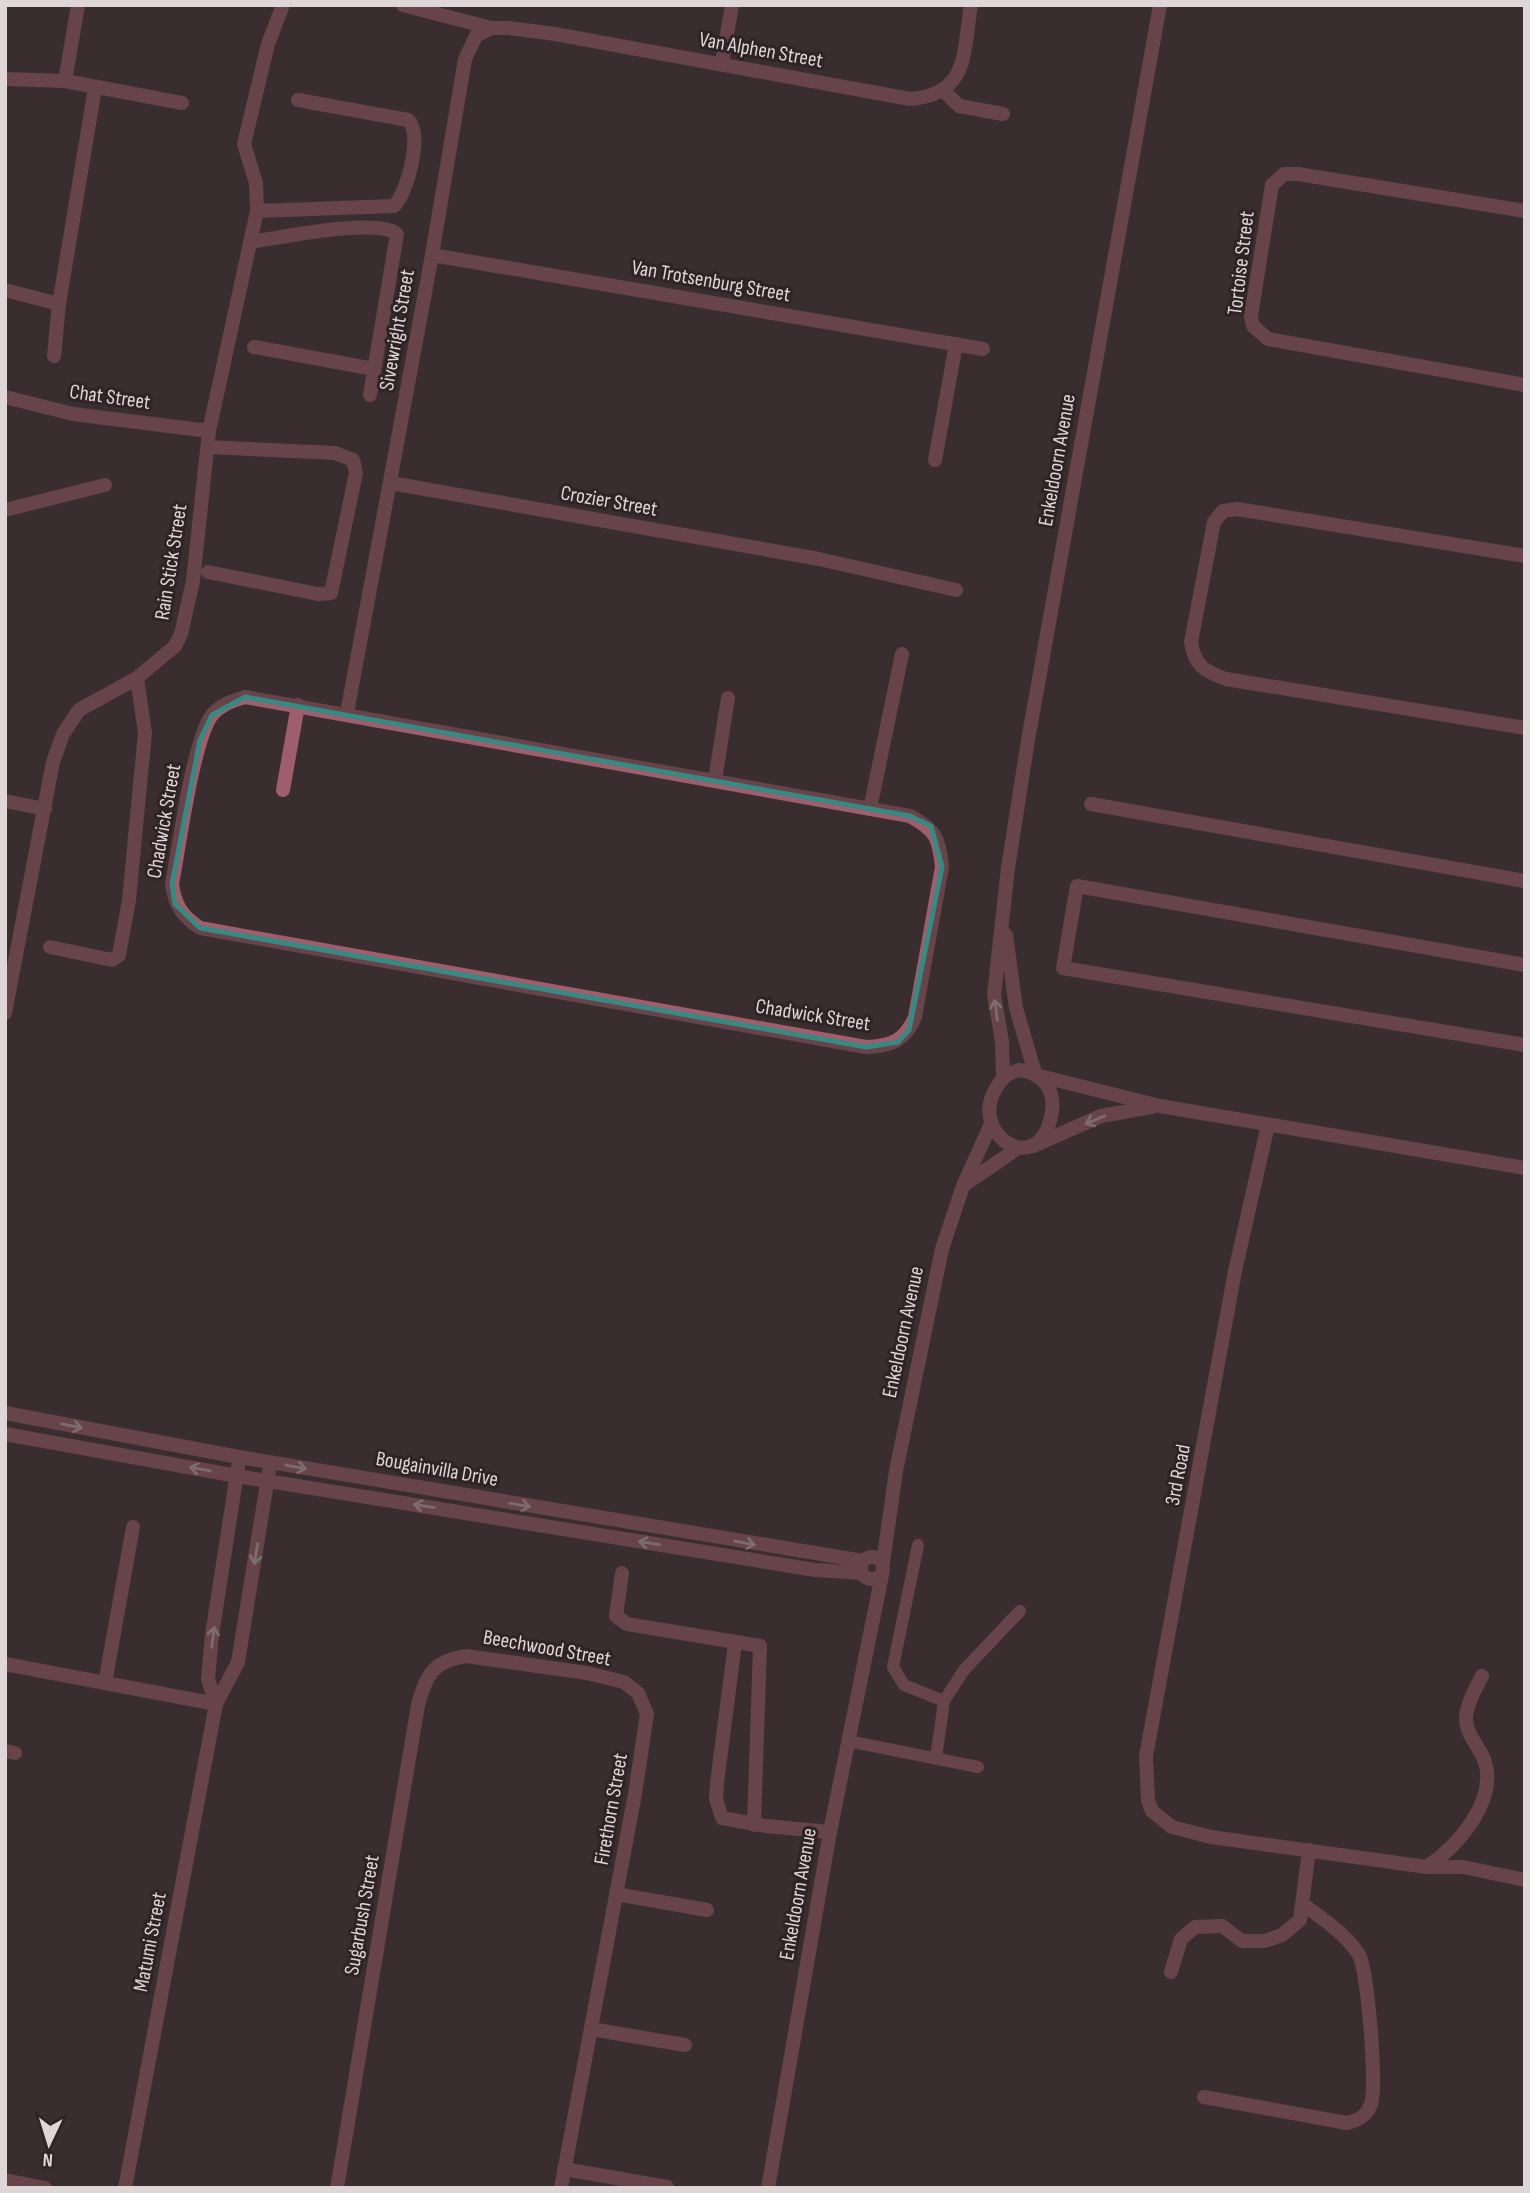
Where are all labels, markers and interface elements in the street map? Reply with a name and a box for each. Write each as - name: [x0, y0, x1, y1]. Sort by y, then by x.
- street label: Van Alphen Street: [697, 27, 825, 73]
- street label: Tortoise Street: [1222, 210, 1260, 316]
- street label: Van Trotsenburg Street: [630, 255, 792, 307]
- street label: Sivewright Street: [374, 268, 420, 392]
- street label: Chat Street: [68, 379, 152, 415]
- street label: Enkeldoorn Avenue: [1033, 392, 1081, 528]
- street label: Crozier Street: [559, 480, 659, 522]
- street label: Rain Stick Street: [149, 502, 193, 622]
- street label: Chadwick Street: [142, 762, 186, 880]
- street label: Chadwick Street: [754, 994, 872, 1036]
- one-way arrow: [990, 999, 1003, 1022]
- one-way arrow: [1085, 1114, 1106, 1127]
- street label: Enkeldoorn Avenue: [877, 1264, 929, 1400]
- one-way arrow: [60, 1420, 83, 1433]
- street label: 3rd Road: [1160, 1442, 1196, 1508]
- street label: Bougainvilla Drive: [374, 1446, 500, 1492]
- one-way arrow: [284, 1461, 307, 1474]
- one-way arrow: [189, 1462, 212, 1475]
- one-way arrow: [413, 1499, 436, 1512]
- one-way arrow: [509, 1499, 531, 1512]
- one-way arrow: [638, 1536, 661, 1549]
- one-way arrow: [733, 1537, 756, 1550]
- one-way arrow: [249, 1542, 262, 1565]
- street label: Beechwood Street: [481, 1624, 613, 1672]
- one-way arrow: [206, 1626, 219, 1649]
- street label: Firethorn Street: [589, 1751, 633, 1867]
- street label: Enkeldoorn Avenue: [774, 1826, 822, 1962]
- street label: Sugarbush Street: [339, 1853, 385, 1977]
- street label: Matumi Street: [128, 1890, 172, 1994]
- north arrow: [14, 2109, 84, 2179]
- text: N: [42, 2148, 54, 2171]

